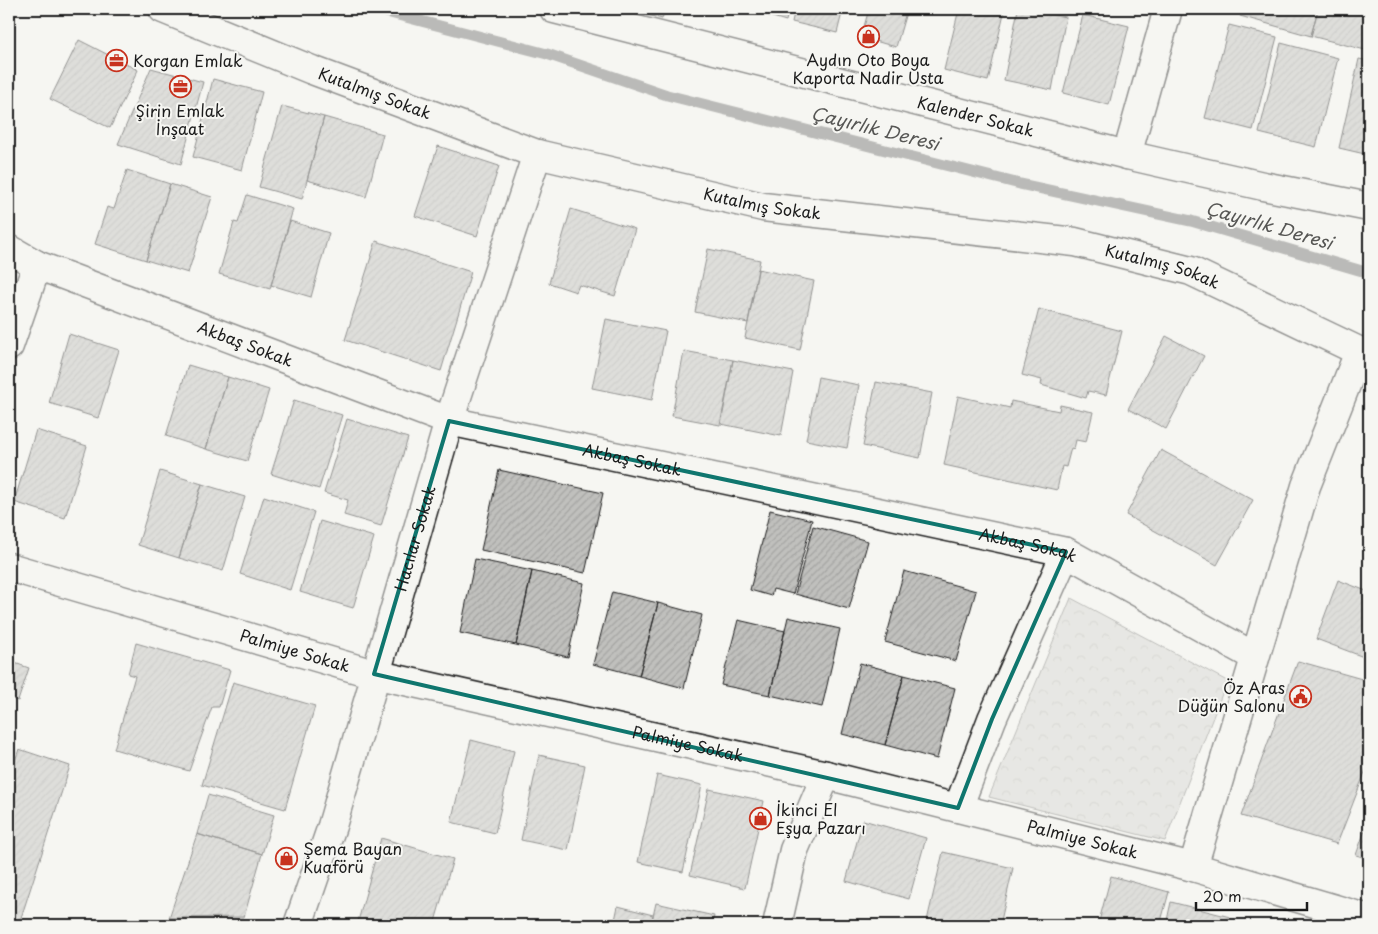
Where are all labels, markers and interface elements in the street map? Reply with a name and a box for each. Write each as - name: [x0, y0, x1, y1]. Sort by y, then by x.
- shop icon: Aydın Oto Boya Kaporta Nadir Usta: [856, 24, 880, 48]
- place label: Aydın Oto Boya Kaporta Nadir Usta: [792, 47, 944, 89]
- place label: Korgan Emlak: [133, 48, 243, 72]
- office icon: Korgan Emlak: [105, 49, 129, 73]
- street label: Kutalmış Sokak: [315, 60, 435, 125]
- office icon: Şirin Emlak İnşaat: [168, 75, 192, 99]
- street label: Kalender Sokak: [915, 89, 1037, 142]
- place label: Şirin Emlak İnşaat: [135, 98, 225, 140]
- water label: Çayırlık Deresi: [809, 99, 945, 157]
- street label: Kutalmış Sokak: [701, 180, 822, 224]
- water label: Çayırlık Deresi: [1203, 194, 1339, 256]
- street label: Kutalmış Sokak: [1103, 237, 1224, 294]
- street label: Akbaş Sokak: [194, 314, 297, 372]
- street label: Akbaş Sokak: [581, 437, 684, 481]
- street label: Hacılar Sokak: [387, 482, 441, 594]
- street label: Akbaş Sokak: [977, 521, 1082, 567]
- street label: Palmiye Sokak: [237, 622, 353, 677]
- place label: Öz Aras Düğün Salonu: [1178, 675, 1285, 717]
- public building icon: Öz Aras Düğün Salonu: [1289, 685, 1313, 709]
- street label: Palmiye Sokak: [630, 719, 746, 767]
- place label: İkinci El Eşya Pazarı: [776, 797, 866, 839]
- shop icon: İkinci El Eşya Pazarı: [748, 807, 772, 831]
- street label: Palmiye Sokak: [1025, 813, 1141, 864]
- place label: Şema Bayan Kuaförü: [303, 836, 402, 878]
- shop icon: Şema Bayan Kuaförü: [275, 846, 299, 870]
- scale bar: [1196, 879, 1307, 911]
- text: 20 m: [1203, 884, 1242, 907]

